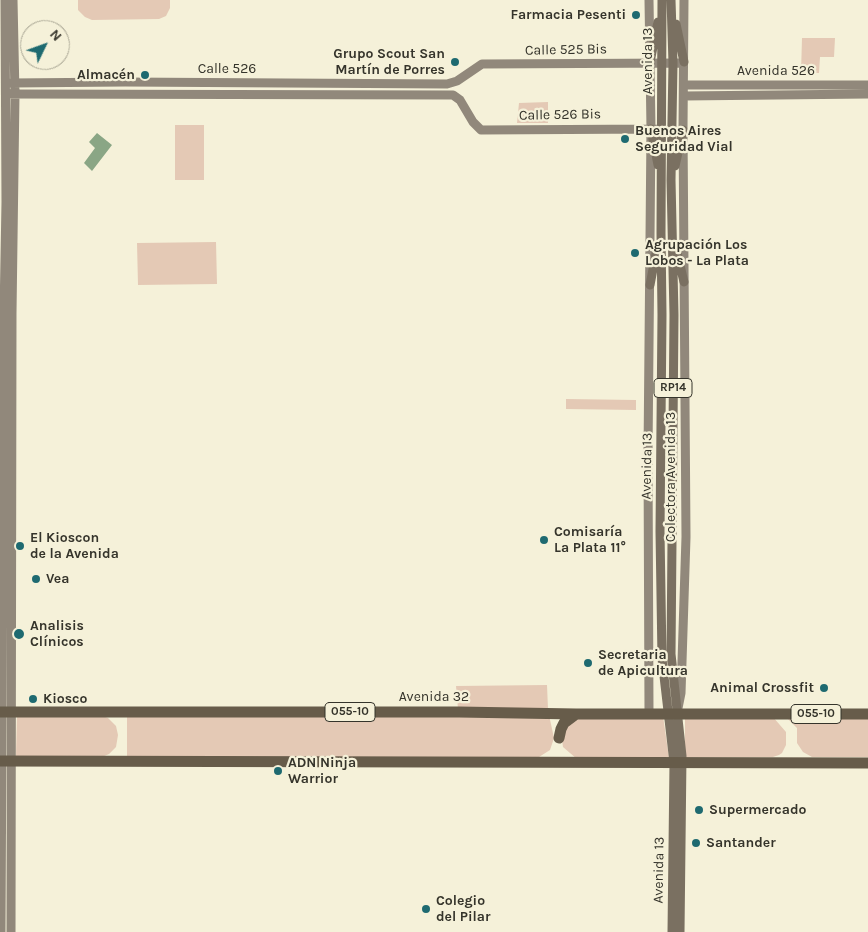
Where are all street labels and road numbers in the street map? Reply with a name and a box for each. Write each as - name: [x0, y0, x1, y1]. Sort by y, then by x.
- street label: Avenida 13: [640, 28, 656, 94]
- street label: Calle 525 Bis: [525, 41, 607, 59]
- street label: Calle 526: [198, 61, 256, 77]
- street label: Avenida 526: [737, 63, 815, 79]
- street label: Calle 526 Bis: [519, 106, 601, 124]
- road number: RP14: [654, 378, 692, 398]
- street label: Colectora Avenida 13: [663, 412, 679, 542]
- street label: Avenida 13: [638, 432, 656, 500]
- street label: Avenida 32: [399, 689, 469, 705]
- road number: 055-10: [325, 702, 375, 722]
- road number: 055-10: [791, 704, 841, 724]
- street label: Avenida 13: [650, 836, 668, 904]

